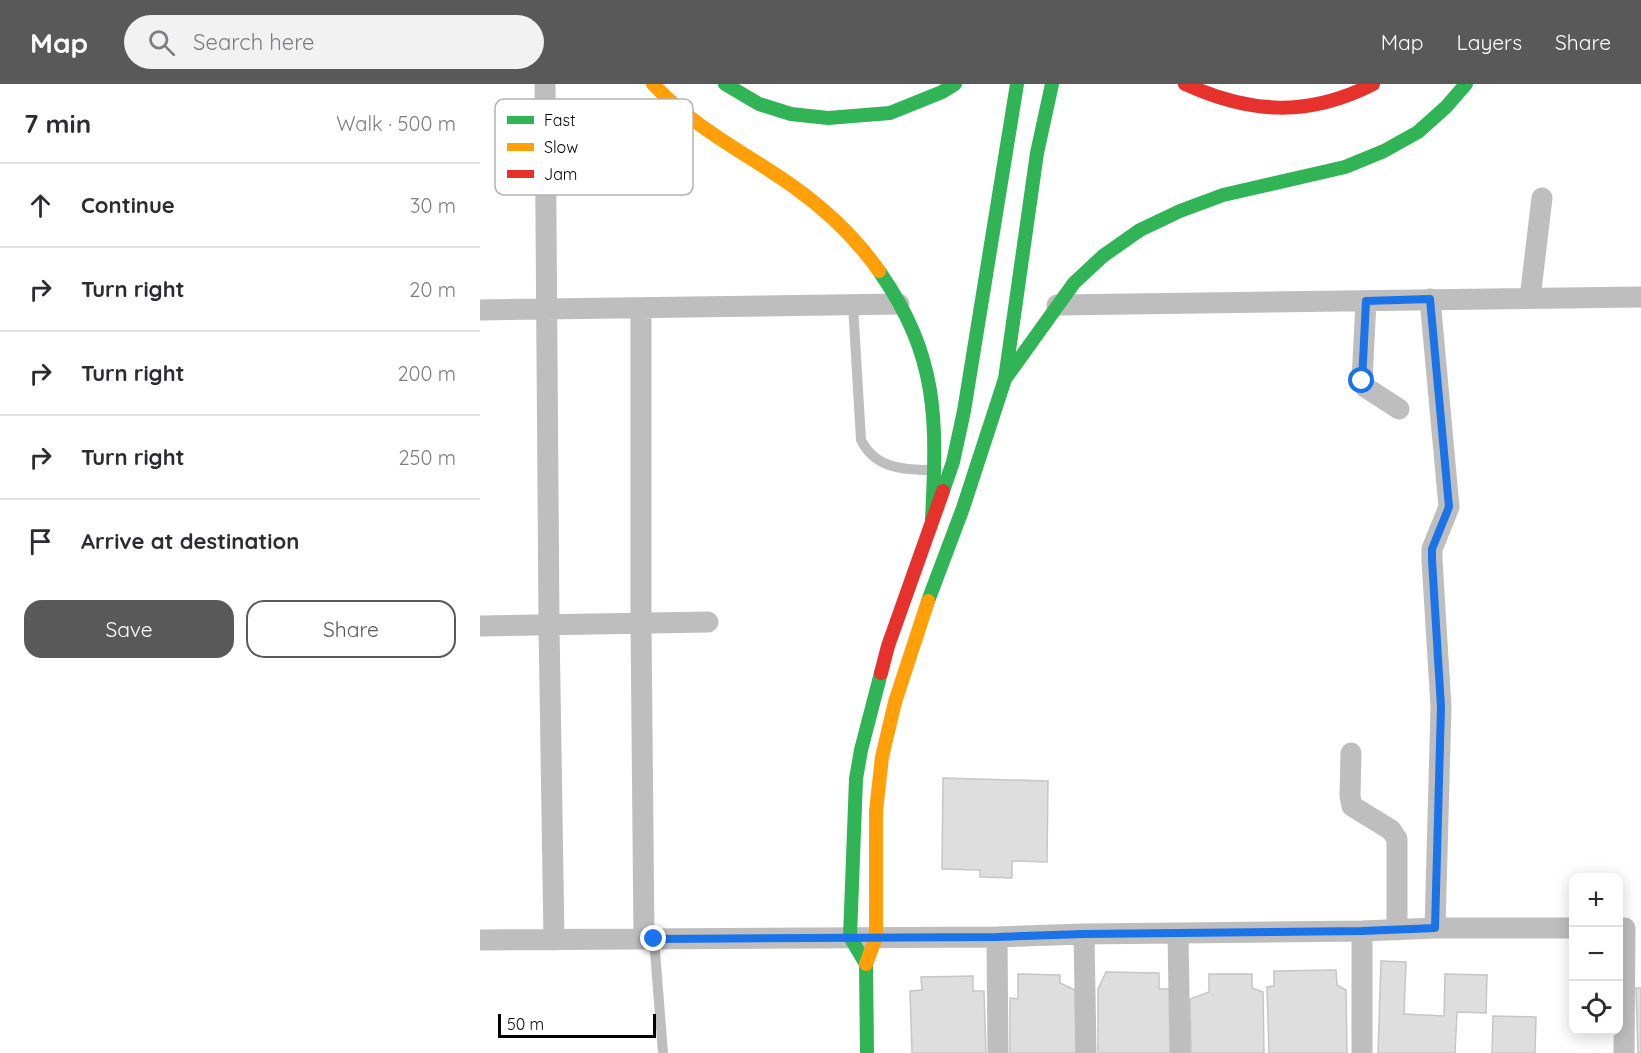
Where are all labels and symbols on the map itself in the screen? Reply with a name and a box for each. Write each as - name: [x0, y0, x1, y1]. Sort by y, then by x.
- legend: [495, 99, 693, 195]
- text: Fast: [544, 110, 575, 130]
- text: Slow: [544, 137, 578, 157]
- text: Jam: [544, 164, 577, 184]
- route start: [1348, 367, 1374, 393]
- route end: [640, 925, 666, 951]
- scale bar: [498, 1011, 656, 1038]

